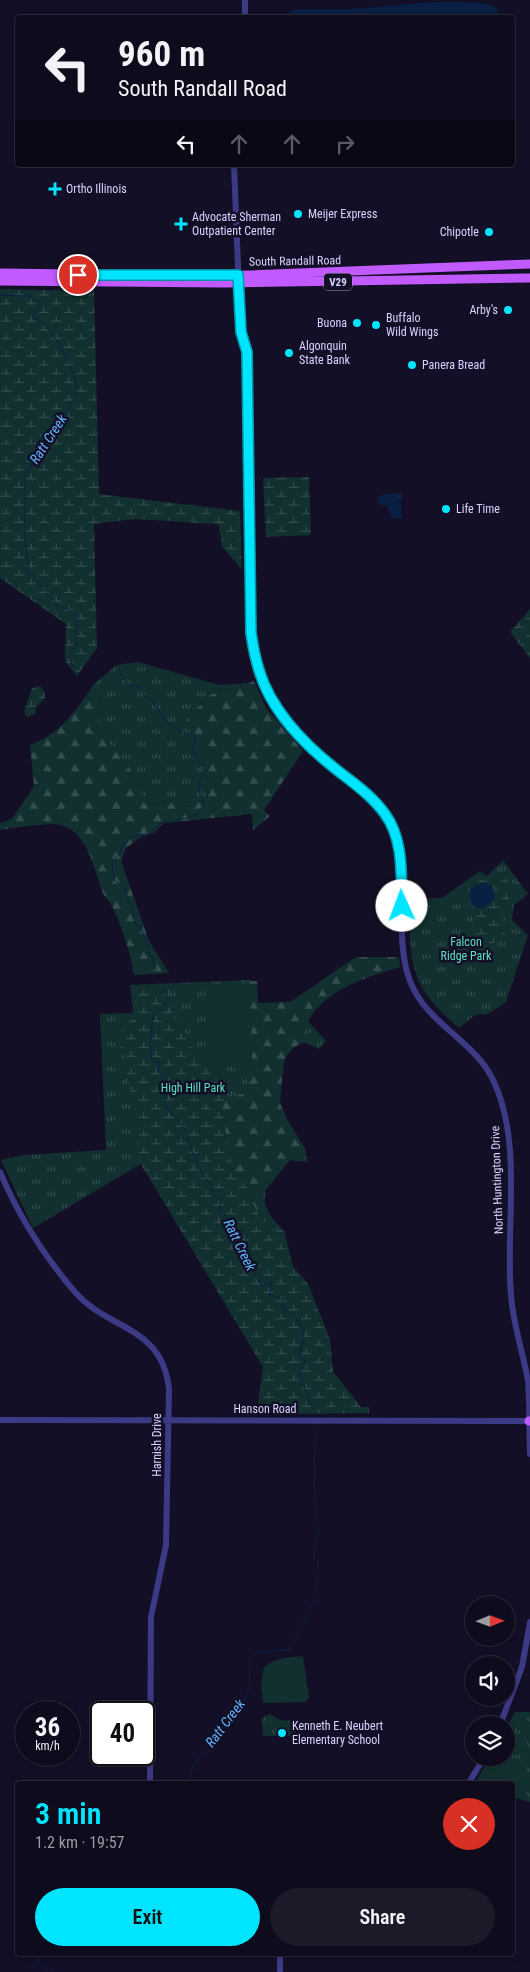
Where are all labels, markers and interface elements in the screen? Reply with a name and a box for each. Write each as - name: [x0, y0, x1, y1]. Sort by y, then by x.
- text: 960 m: [118, 34, 205, 75]
- icon: left: [35, 35, 100, 100]
- text: South Randall Road: [118, 76, 287, 101]
- icon: left: [172, 130, 200, 158]
- icon: ahead: [225, 130, 253, 158]
- icon: ahead: [278, 130, 306, 158]
- icon: right: [331, 130, 359, 158]
- marker: Ortho Illinois: [48, 182, 62, 196]
- place label: Ortho Illinois: [66, 182, 127, 196]
- place label: Meijer Express: [308, 207, 377, 221]
- marker: Meijer Express: [292, 208, 304, 220]
- place label: Advocate Sherman Outpatient Center: [192, 210, 281, 238]
- marker: Advocate Sherman Outpatient Center: [174, 217, 188, 231]
- place label: Chipotle: [440, 225, 479, 239]
- marker: Chipotle: [483, 226, 495, 238]
- street label: South Randall Road: [249, 253, 341, 269]
- pin: [57, 254, 99, 296]
- icon: arrive: [64, 261, 92, 289]
- road number: V29: [324, 274, 352, 290]
- place label: Arby's: [469, 303, 498, 317]
- marker: Arby's: [502, 304, 514, 316]
- place label: Buffalo Wild Wings: [386, 311, 438, 339]
- place label: Buona: [317, 316, 347, 330]
- marker: Buona: [351, 317, 363, 329]
- marker: Buffalo Wild Wings: [370, 319, 382, 331]
- place label: Algonquin State Bank: [299, 339, 351, 367]
- marker: Algonquin State Bank: [283, 347, 295, 359]
- place label: Panera Bread: [422, 358, 485, 372]
- marker: Panera Bread: [406, 359, 418, 371]
- water label: Ratt Creek: [26, 411, 70, 467]
- place label: Life Time: [456, 502, 500, 516]
- marker: Life Time: [440, 503, 452, 515]
- position arrow: [375, 879, 427, 931]
- park label: Falcon Ridge Park: [441, 935, 492, 963]
- park label: High Hill Park: [161, 1081, 226, 1095]
- street label: North Huntington Drive: [488, 1125, 506, 1234]
- water label: Ratt Creek: [221, 1217, 260, 1274]
- street label: Hanson Road: [233, 1402, 297, 1416]
- street label: Harnish Drive: [150, 1413, 164, 1477]
- north arrow: [465, 1596, 515, 1646]
- map controls: [465, 1596, 515, 1766]
- button: sound: [465, 1656, 515, 1706]
- water label: Ratt Creek: [202, 1695, 249, 1750]
- speed limit sign: 40: [90, 1701, 155, 1766]
- text: 36: [35, 1713, 60, 1742]
- button: layers: [465, 1716, 515, 1766]
- place label: Kenneth E. Neubert Elementary School: [292, 1719, 384, 1747]
- marker: Kenneth E. Neubert Elementary School: [276, 1727, 288, 1739]
- text: km/h: [35, 1739, 60, 1753]
- text: 3 min: [35, 1796, 101, 1831]
- button: close: [443, 1798, 495, 1850]
- text: 1.2 km · 19:57: [35, 1833, 125, 1852]
- button: Exit: [35, 1888, 260, 1946]
- button: Share: [270, 1888, 495, 1946]

